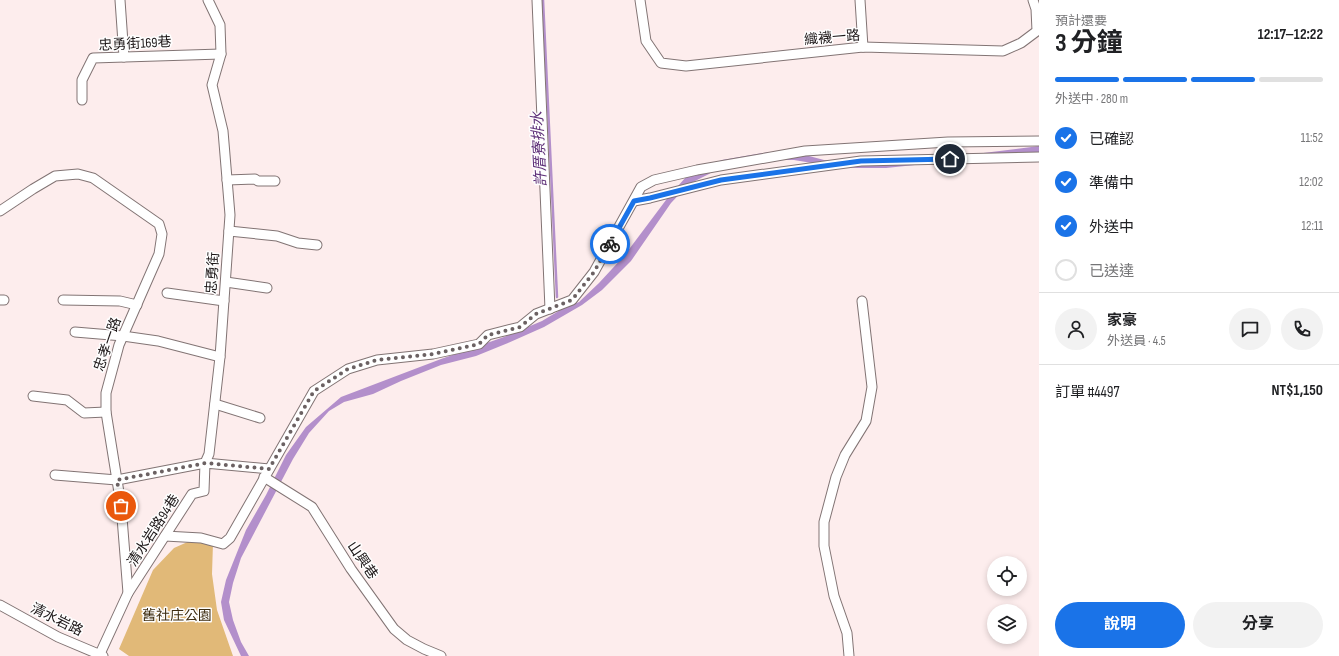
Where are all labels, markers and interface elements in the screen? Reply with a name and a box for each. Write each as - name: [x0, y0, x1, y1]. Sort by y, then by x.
- text: 預計還要: [1055, 13, 1107, 29]
- text: 12:17–12:22: [1258, 25, 1323, 44]
- street label: 織襪一路: [803, 27, 861, 48]
- text: 3 分鐘: [1055, 28, 1123, 59]
- street label: 忠勇街169巷: [98, 33, 172, 54]
- text: 外送中 · 280 m: [1055, 91, 1128, 107]
- water label: 許厝寮排水: [528, 110, 551, 187]
- icon: check: [1055, 127, 1077, 149]
- text: 已確認: [1089, 130, 1134, 149]
- text: 11:52: [1301, 130, 1323, 146]
- pin: [933, 142, 967, 176]
- icon: home: [939, 148, 961, 170]
- icon: check: [1055, 171, 1077, 193]
- text: 準備中: [1089, 174, 1134, 193]
- text: 12:02: [1299, 174, 1323, 190]
- icon: check: [1055, 215, 1077, 237]
- text: 外送中: [1089, 218, 1134, 237]
- text: 12:11: [1301, 218, 1323, 234]
- courier: [590, 224, 630, 264]
- icon: bike: [599, 233, 621, 255]
- street label: 忠勇街: [203, 251, 222, 295]
- text: 已送達: [1089, 262, 1134, 281]
- button: person: [1055, 308, 1097, 350]
- button: chat: [1229, 308, 1271, 350]
- button: phone: [1281, 308, 1323, 350]
- text: 家豪: [1107, 311, 1137, 330]
- street label: 忠孝一路: [90, 315, 125, 373]
- text: 外送員 · 4.5: [1107, 333, 1166, 349]
- text: NT$1,150: [1271, 381, 1323, 400]
- text: 訂單 #4497: [1055, 383, 1120, 402]
- pin: [104, 489, 138, 523]
- street label: 清水岩路94巷: [124, 491, 183, 569]
- icon: bag: [110, 495, 132, 517]
- street label: 山興巷: [344, 538, 381, 582]
- map controls: [987, 556, 1027, 644]
- button: locate: [987, 556, 1027, 596]
- street label: 清水岩路: [28, 600, 86, 639]
- button: 說明: [1055, 602, 1185, 648]
- button: 分享: [1193, 602, 1323, 648]
- button: layers: [987, 604, 1027, 644]
- park label: 舊社庄公園: [142, 607, 212, 624]

